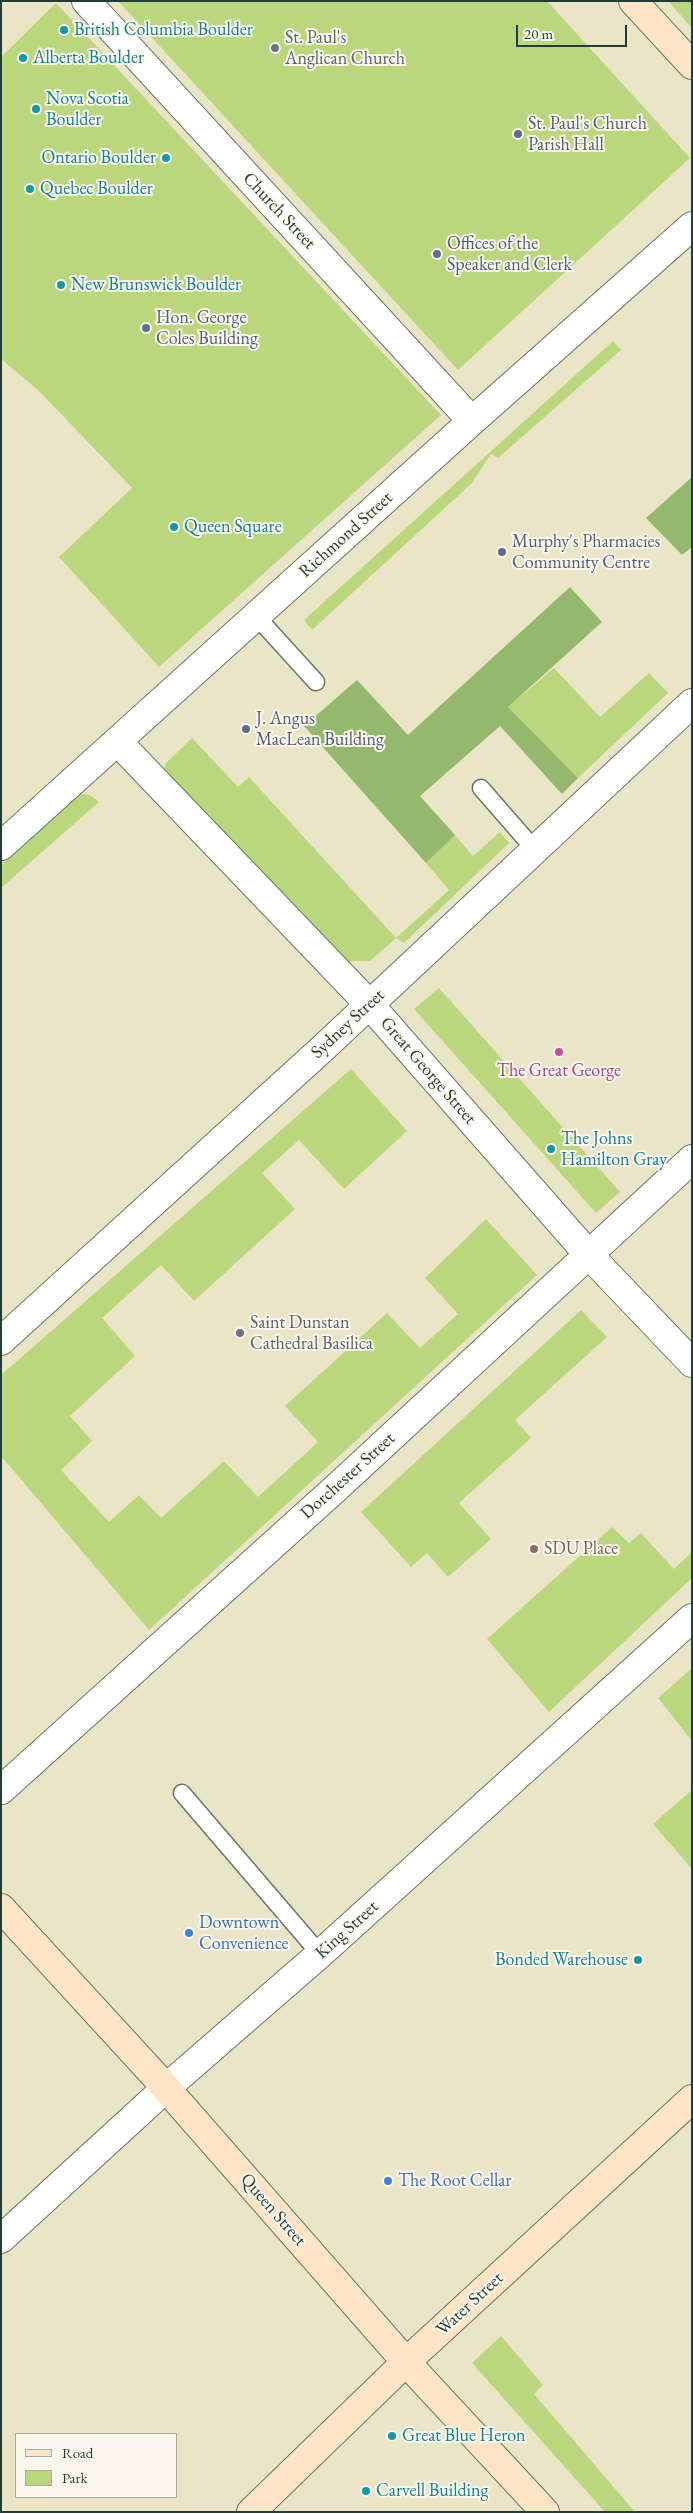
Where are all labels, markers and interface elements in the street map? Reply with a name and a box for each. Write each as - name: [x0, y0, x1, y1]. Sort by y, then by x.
- scale bar: [518, 15, 629, 47]
- place label: British Columbia Boulder: [74, 19, 253, 41]
- marker: British Columbia Boulder: [58, 24, 70, 36]
- text: 20 m: [524, 24, 553, 43]
- place label: St. Paul's Anglican Church: [285, 27, 405, 70]
- marker: St. Paul's Anglican Church: [269, 42, 281, 54]
- place label: Alberta Boulder: [33, 47, 144, 69]
- marker: Alberta Boulder: [17, 52, 29, 64]
- place label: Nova Scotia Boulder: [46, 88, 129, 130]
- marker: Nova Scotia Boulder: [30, 103, 42, 115]
- place label: St. Paul's Church Parish Hall: [528, 113, 647, 156]
- marker: St. Paul's Church Parish Hall: [512, 128, 524, 140]
- place label: Ontario Boulder: [42, 147, 156, 169]
- marker: Ontario Boulder: [160, 152, 172, 164]
- street label: Church Street: [238, 168, 320, 254]
- place label: Quebec Boulder: [40, 178, 153, 200]
- marker: Quebec Boulder: [24, 183, 36, 195]
- place label: Offices of the Speaker and Clerk: [447, 233, 572, 276]
- marker: Offices of the Speaker and Clerk: [431, 248, 443, 260]
- place label: New Brunswick Boulder: [71, 274, 241, 296]
- marker: New Brunswick Boulder: [55, 279, 67, 291]
- place label: Hon. George Coles Building: [156, 307, 258, 350]
- marker: Hon. George Coles Building: [140, 322, 152, 334]
- street label: Richmond Street: [295, 487, 397, 583]
- place label: Queen Square: [184, 516, 282, 538]
- marker: Queen Square: [168, 521, 180, 533]
- place label: Murphy's Pharmacies Community Centre: [512, 531, 660, 574]
- marker: Murphy's Pharmacies Community Centre: [496, 546, 508, 558]
- place label: J. Angus MacLean Building: [256, 708, 384, 751]
- marker: J. Angus MacLean Building: [240, 723, 252, 735]
- street label: Sydney Street: [307, 985, 389, 1063]
- street label: Great George Street: [375, 1013, 481, 1129]
- marker: The Great George: [553, 1046, 565, 1058]
- place label: The Great George: [497, 1060, 621, 1082]
- place label: The Johns Hamilton Gray: [561, 1128, 667, 1170]
- marker: The Johns Hamilton Gray: [545, 1143, 557, 1155]
- place label: Saint Dunstan Cathedral Basilica: [250, 1312, 373, 1355]
- marker: Saint Dunstan Cathedral Basilica: [234, 1327, 246, 1339]
- street label: Dorchester Street: [296, 1428, 400, 1524]
- place label: SDU Place: [544, 1538, 618, 1560]
- marker: SDU Place: [528, 1543, 540, 1555]
- street label: King Street: [311, 1896, 383, 1964]
- place label: Downtown Convenience: [199, 1912, 289, 1955]
- marker: Downtown Convenience: [183, 1927, 195, 1939]
- place label: Bonded Warehouse: [495, 1949, 628, 1971]
- marker: Bonded Warehouse: [632, 1954, 644, 1966]
- street label: Queen Street: [235, 2169, 311, 2251]
- place label: The Root Cellar: [398, 2170, 511, 2192]
- marker: The Root Cellar: [382, 2175, 394, 2187]
- street label: Water Street: [432, 2268, 508, 2340]
- place label: Great Blue Heron: [402, 2425, 526, 2447]
- marker: Great Blue Heron: [386, 2430, 398, 2442]
- legend: [15, 2433, 178, 2498]
- text: Road: [62, 2443, 93, 2462]
- text: Park: [62, 2468, 88, 2487]
- place label: Carvell Building: [376, 2480, 488, 2502]
- marker: Carvell Building: [360, 2485, 372, 2497]

